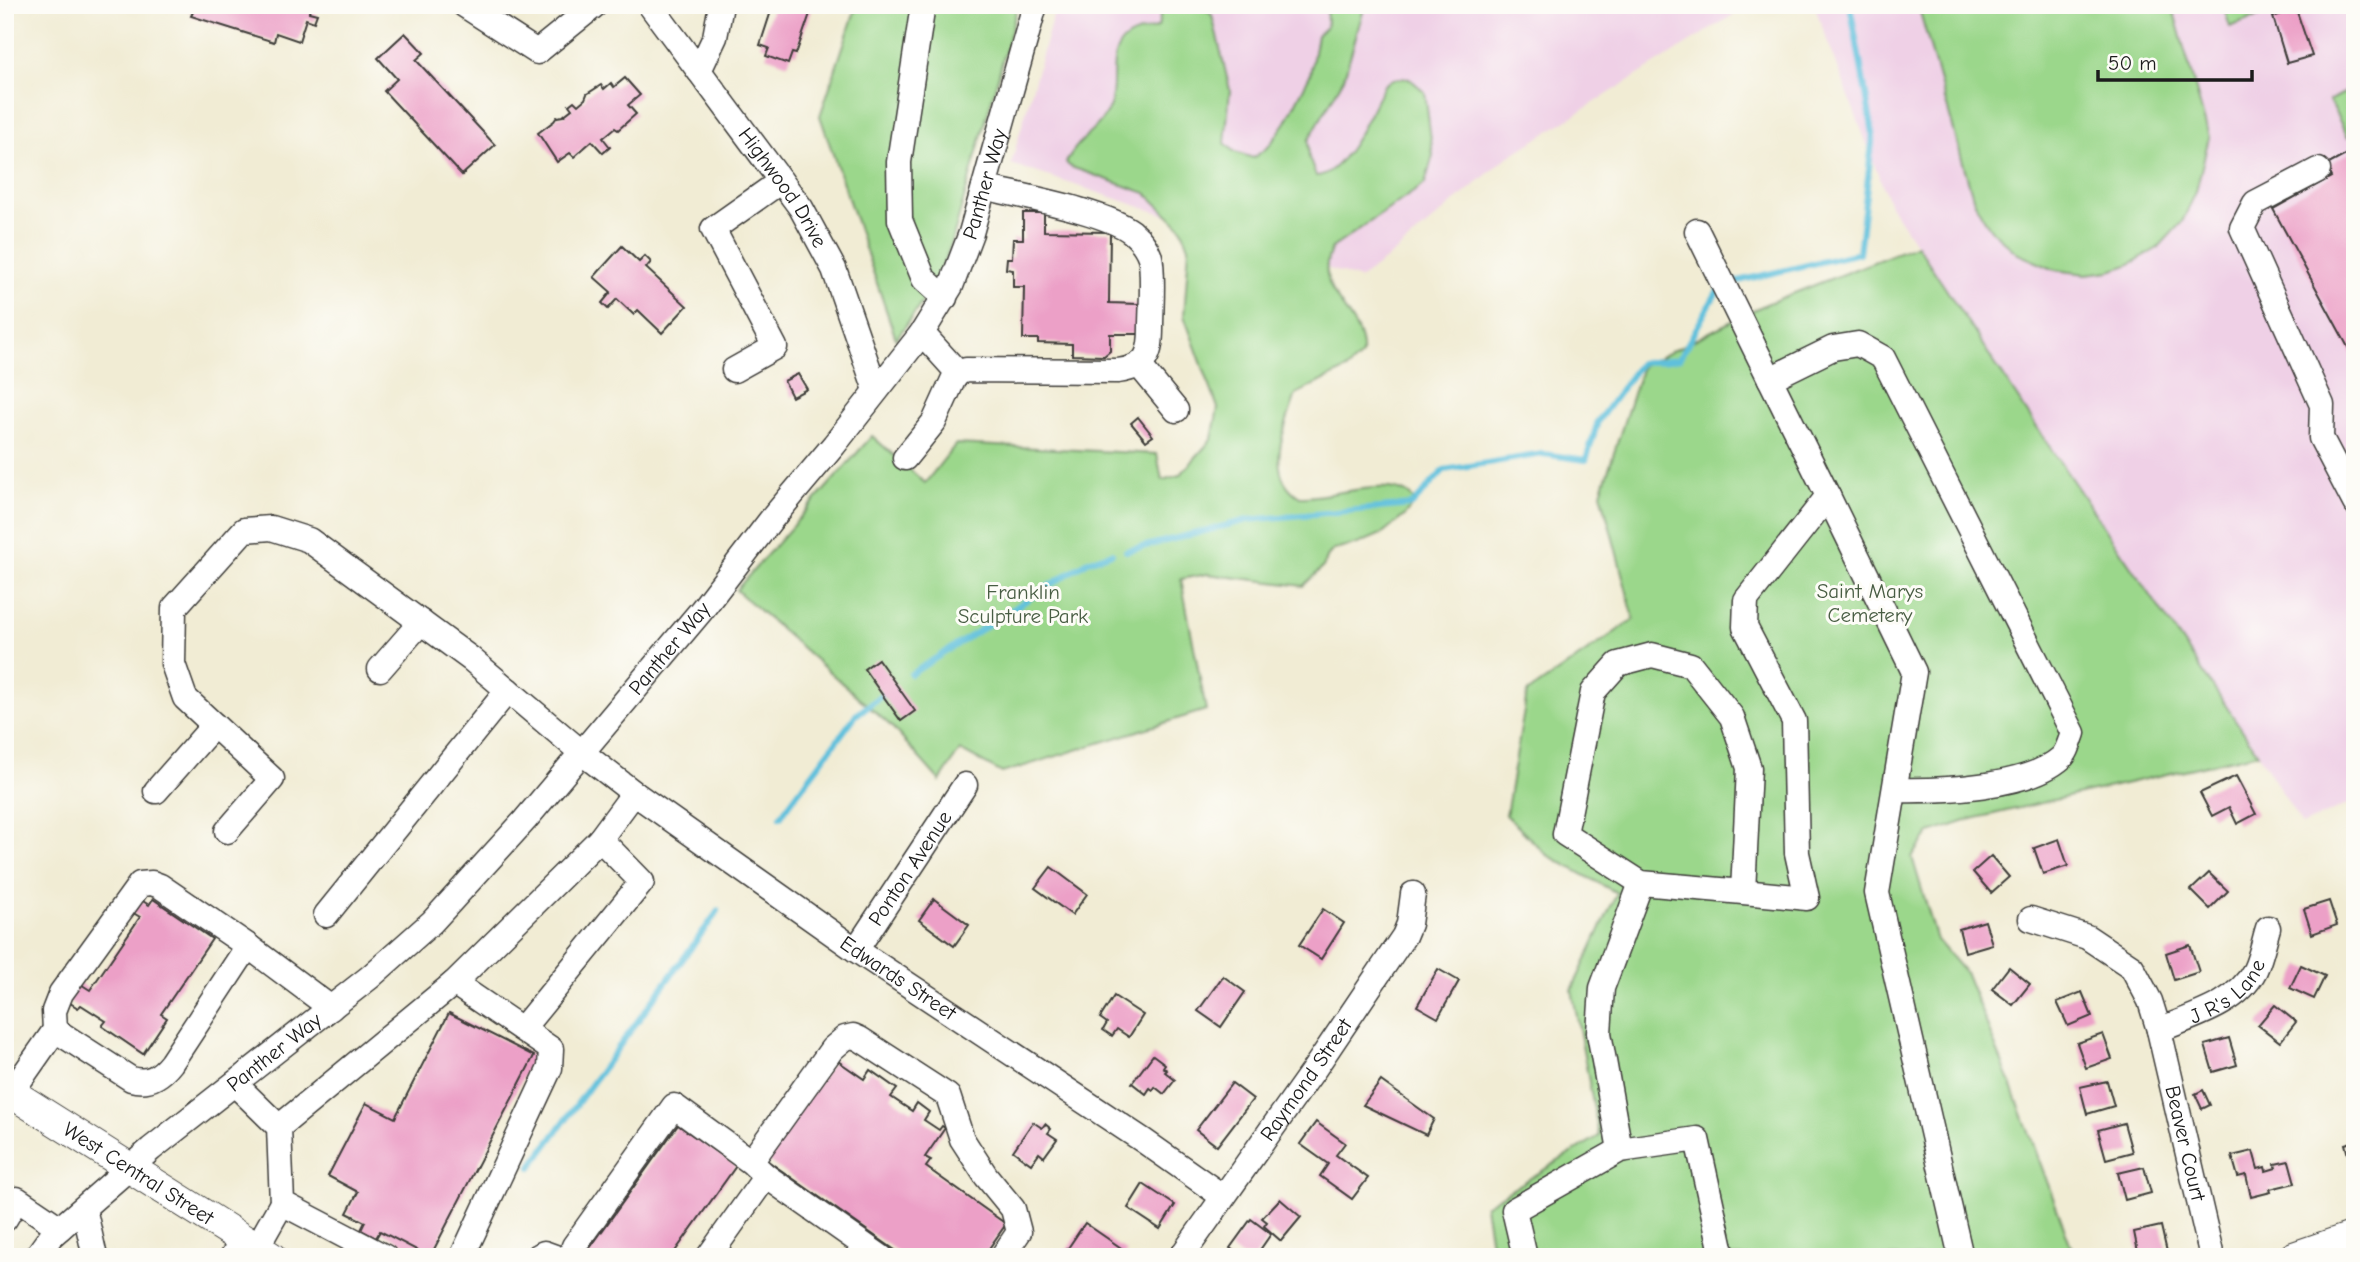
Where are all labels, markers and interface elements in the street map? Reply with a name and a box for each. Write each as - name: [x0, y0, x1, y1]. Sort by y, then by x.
- scale bar: [2098, 38, 2252, 82]
- text: 50 m: [2108, 51, 2157, 75]
- street label: Highwood Drive: [733, 123, 832, 252]
- street label: Panther Way: [958, 125, 1012, 243]
- park label: Saint Marys Cemetery: [1817, 579, 1923, 627]
- park label: Franklin Sculpture Park: [958, 580, 1088, 628]
- street label: Panther Way: [624, 597, 716, 700]
- street label: Ponton Avenue: [863, 806, 957, 930]
- street label: Edwards Street: [836, 931, 962, 1026]
- street label: J R's Lane: [2186, 956, 2270, 1029]
- street label: Panther Way: [222, 1007, 327, 1097]
- street label: Raymond Street: [1255, 1013, 1357, 1145]
- street label: Beaver Court: [2160, 1083, 2211, 1204]
- street label: West Central Street: [59, 1117, 219, 1230]

